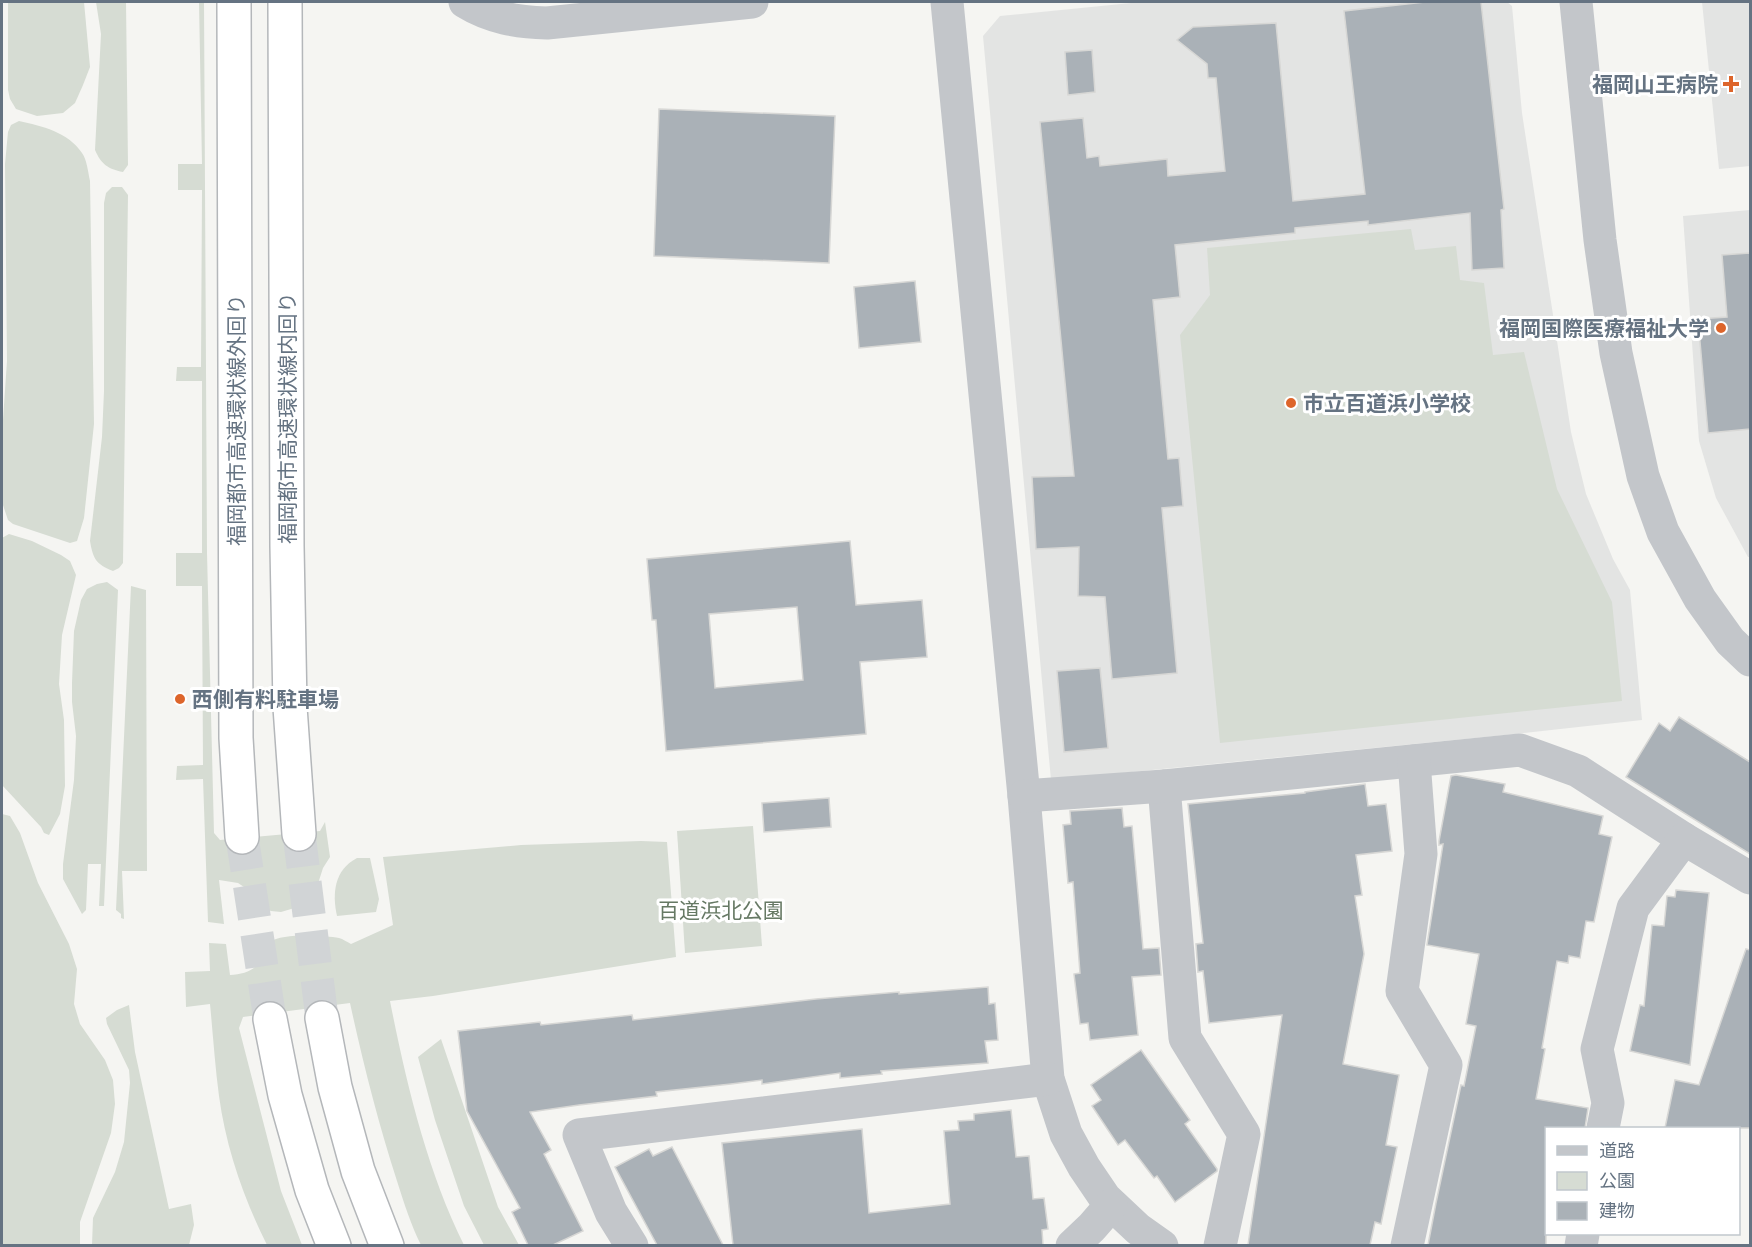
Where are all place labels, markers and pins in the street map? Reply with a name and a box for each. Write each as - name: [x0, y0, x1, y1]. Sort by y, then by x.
- place label: 福岡山王病院: [1592, 68, 1718, 100]
- marker: 福岡山王病院: [1722, 75, 1740, 93]
- place label: 福岡国際医療福祉大学: [1499, 312, 1709, 344]
- marker: 福岡国際医療福祉大学: [1714, 321, 1728, 335]
- place label: 市立百道浜小学校: [1303, 387, 1471, 419]
- marker: 市立百道浜小学校: [1284, 396, 1298, 410]
- place label: 西側有料駐車場: [192, 683, 339, 715]
- marker: 西側有料駐車場: [173, 692, 187, 706]

